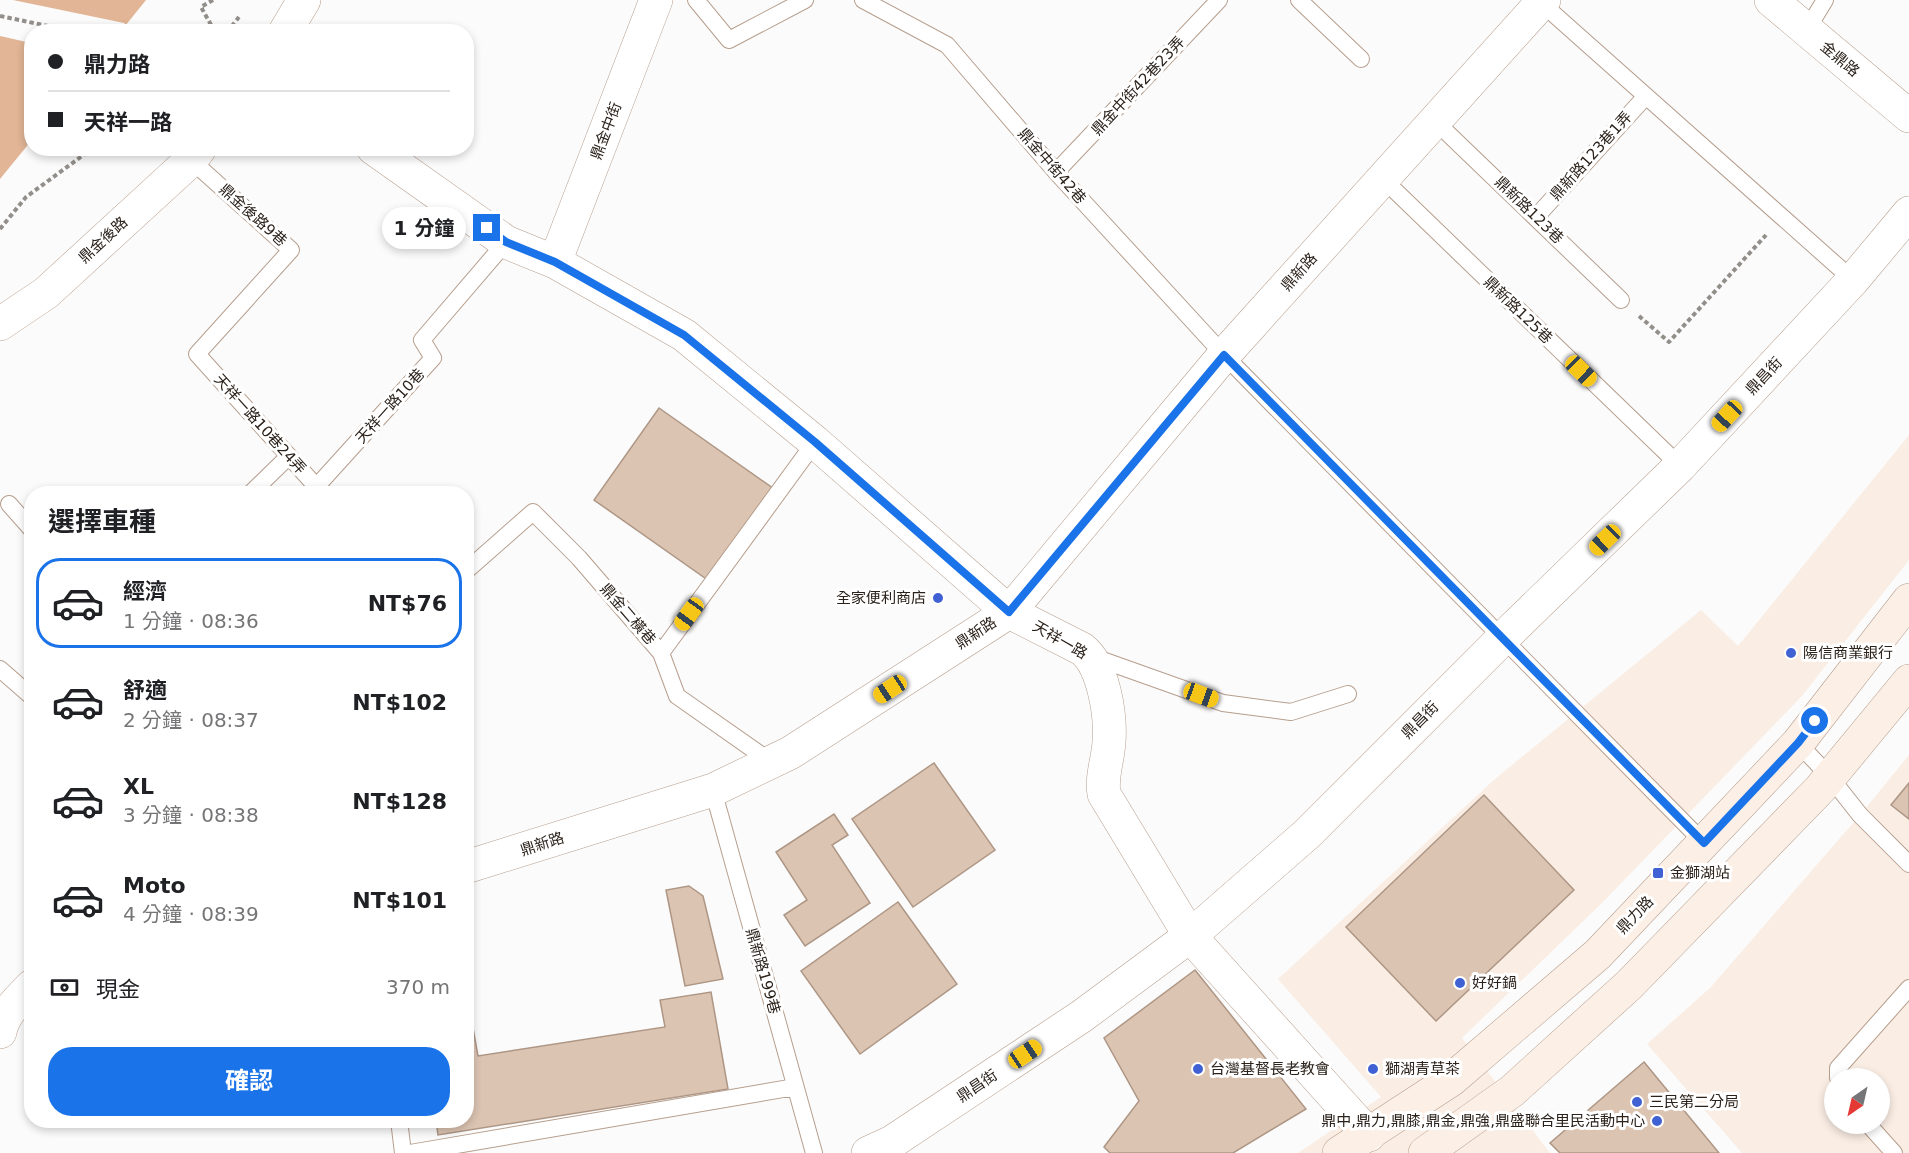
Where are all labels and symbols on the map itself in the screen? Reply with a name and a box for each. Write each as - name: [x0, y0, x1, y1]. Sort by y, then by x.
- street label: 鼎金中街42巷23弄: [1088, 33, 1188, 139]
- street label: 金鼎路: [1817, 38, 1863, 80]
- street label: 鼎金中街: [587, 100, 625, 162]
- street label: 鼎新路123巷1弄: [1546, 108, 1636, 204]
- street label: 鼎金中街42巷: [1014, 125, 1090, 207]
- street label: 鼎新路123巷: [1491, 173, 1567, 247]
- street label: 鼎金後路9巷: [216, 180, 290, 250]
- callout: 1 分鐘: [382, 207, 466, 249]
- street label: 鼎金後路: [75, 213, 131, 267]
- route end: [473, 214, 500, 241]
- street label: 鼎新路: [1277, 249, 1321, 295]
- street label: 鼎新路125巷: [1480, 273, 1556, 347]
- car: [1562, 352, 1600, 390]
- street label: 鼎昌街: [1742, 353, 1786, 399]
- street label: 天祥一路10巷: [352, 365, 428, 447]
- street label: 天祥一路10巷24弄: [210, 370, 310, 478]
- car: [1708, 397, 1746, 435]
- car: [1586, 521, 1624, 559]
- street label: 鼎金二橫巷: [597, 580, 659, 648]
- place label: 全家便利商店: [836, 589, 926, 607]
- marker: 全家便利商店: [931, 591, 945, 605]
- car: [671, 594, 707, 634]
- street label: 鼎新路: [952, 613, 1000, 653]
- street label: 天祥一路: [1030, 617, 1090, 663]
- place label: 陽信商業銀行: [1803, 644, 1893, 662]
- marker: 陽信商業銀行: [1784, 646, 1798, 660]
- car: [870, 672, 910, 706]
- car: [1181, 680, 1221, 710]
- street label: 鼎昌街: [1398, 698, 1442, 742]
- route start: [1801, 707, 1828, 734]
- street label: 鼎新路: [518, 828, 566, 860]
- place label: 金獅湖站: [1670, 864, 1730, 882]
- marker: 金獅湖站: [1651, 866, 1665, 880]
- street label: 鼎力路: [1613, 893, 1657, 937]
- street label: 鼎新路199巷: [742, 926, 784, 1016]
- place label: 好好鍋: [1472, 974, 1517, 992]
- marker: 好好鍋: [1453, 976, 1467, 990]
- car: [1005, 1036, 1045, 1072]
- place label: 台灣基督長老教會: [1210, 1060, 1330, 1078]
- place label: 獅湖青草茶: [1385, 1060, 1460, 1078]
- marker: 台灣基督長老教會: [1191, 1062, 1205, 1076]
- marker: 獅湖青草茶: [1366, 1062, 1380, 1076]
- street label: 鼎昌街: [953, 1066, 1001, 1106]
- north arrow: [1824, 1068, 1890, 1134]
- place label: 三民第二分局: [1649, 1093, 1739, 1111]
- marker: 三民第二分局: [1630, 1095, 1644, 1109]
- place label: 鼎中,鼎力,鼎膝,鼎金,鼎強,鼎盛聯合里民活動中心: [1321, 1112, 1645, 1130]
- marker: 鼎中,鼎力,鼎膝,鼎金,鼎強,鼎盛聯合里民活動中心: [1650, 1114, 1664, 1128]

